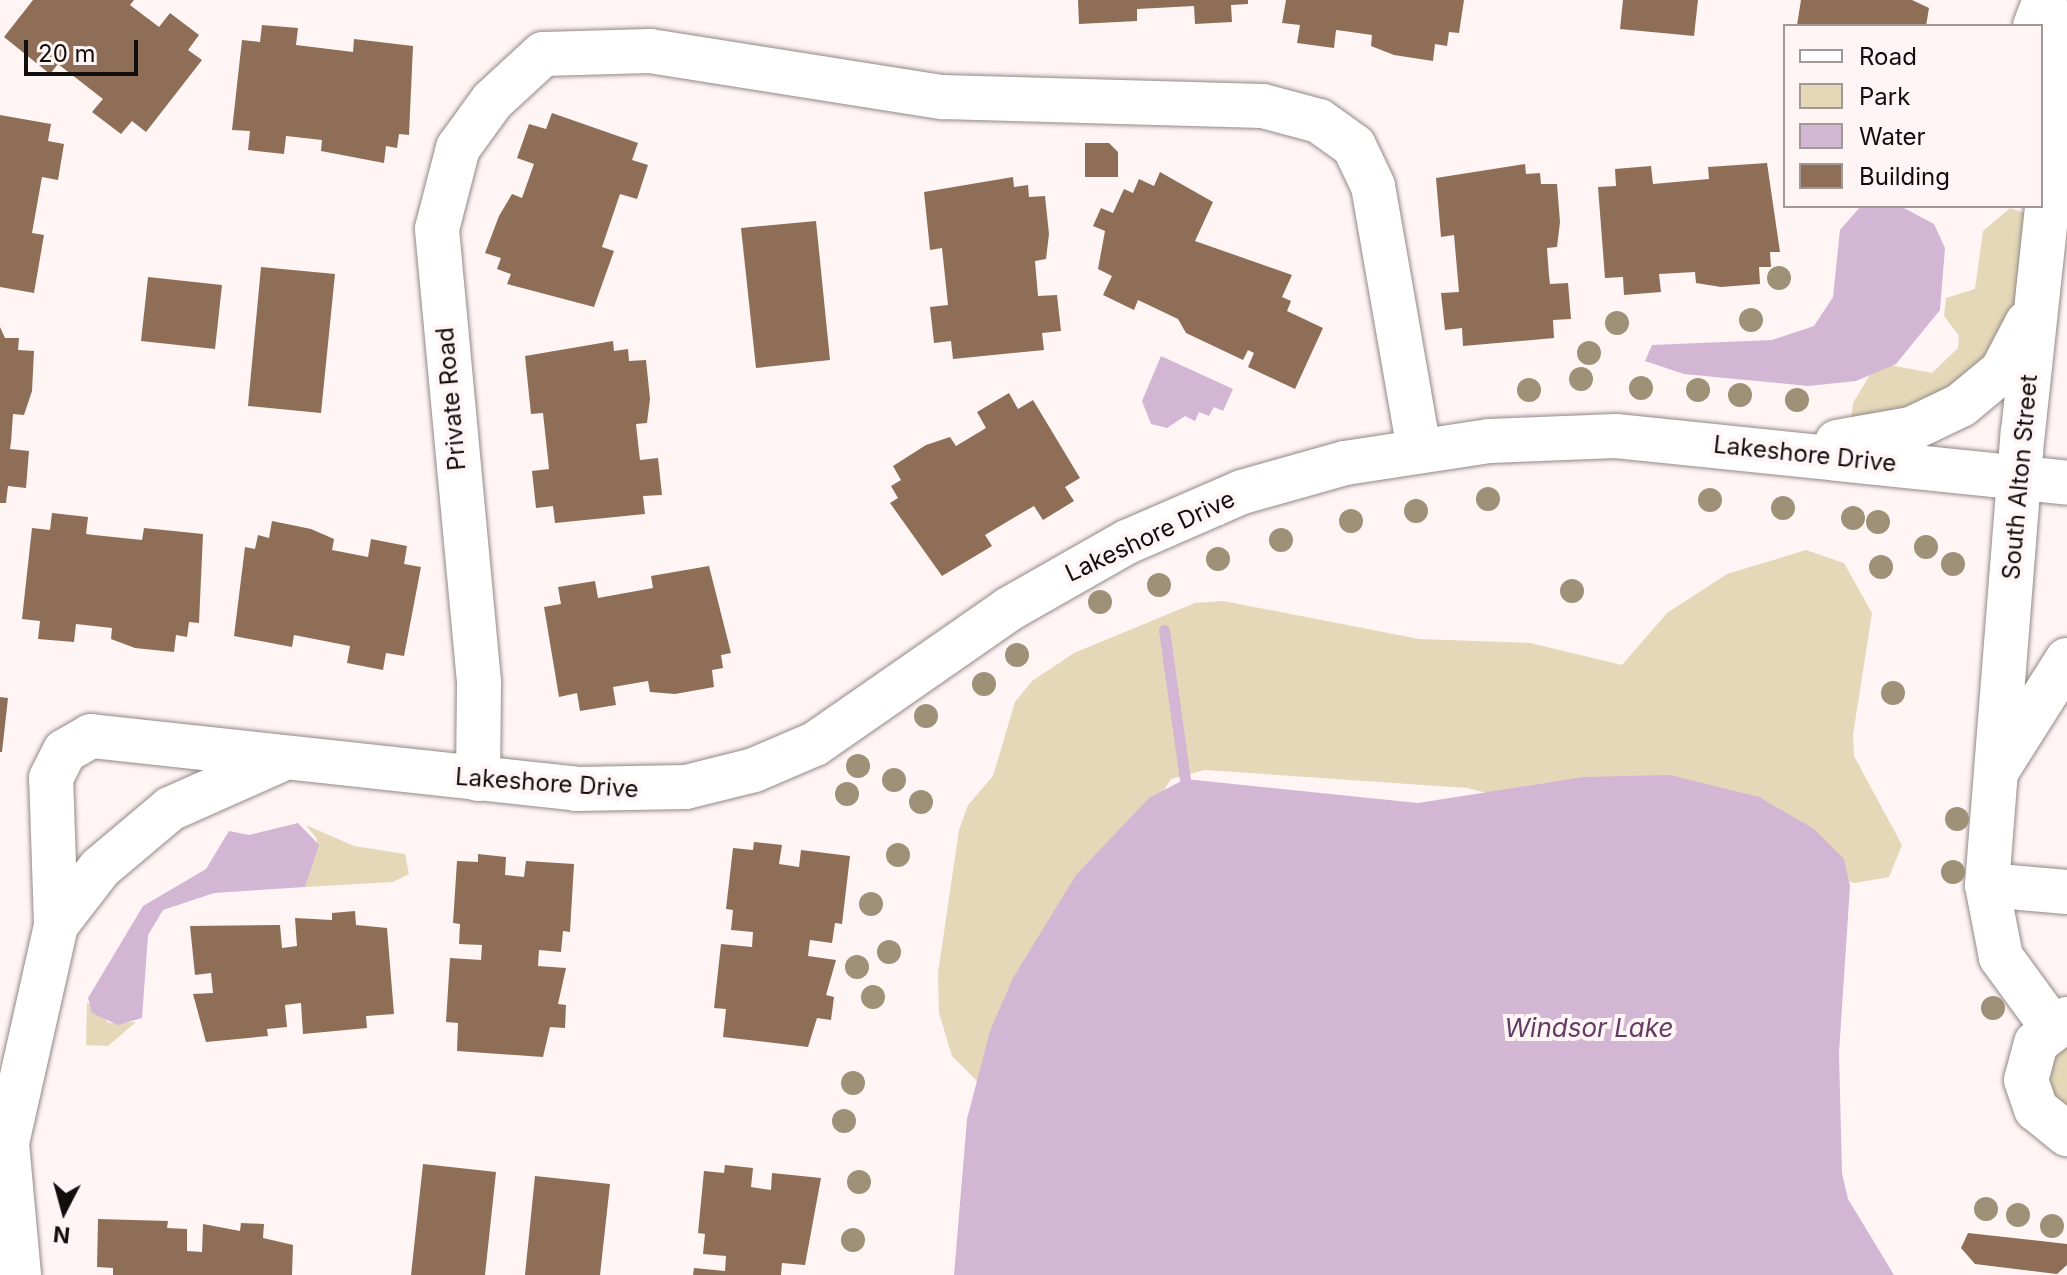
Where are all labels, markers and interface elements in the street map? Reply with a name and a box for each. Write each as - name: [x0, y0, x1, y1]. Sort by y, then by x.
- scale bar: [28, 24, 142, 74]
- legend: [1783, 24, 2043, 208]
- text: 20 m: [38, 39, 96, 68]
- text: Road: [1859, 42, 1917, 71]
- text: Park: [1859, 82, 1910, 111]
- text: Water: [1859, 122, 1926, 151]
- text: Building: [1859, 162, 1950, 191]
- street label: Private Road: [430, 326, 472, 472]
- street label: South Alton Street: [1997, 373, 2043, 581]
- street label: Lakeshore Drive: [1712, 430, 1898, 478]
- street label: Lakeshore Drive: [1061, 484, 1239, 588]
- street label: Lakeshore Drive: [454, 762, 640, 804]
- water label: Windsor Lake: [1505, 1012, 1673, 1044]
- north arrow: [24, 1171, 104, 1251]
- text: N: [52, 1221, 71, 1249]

